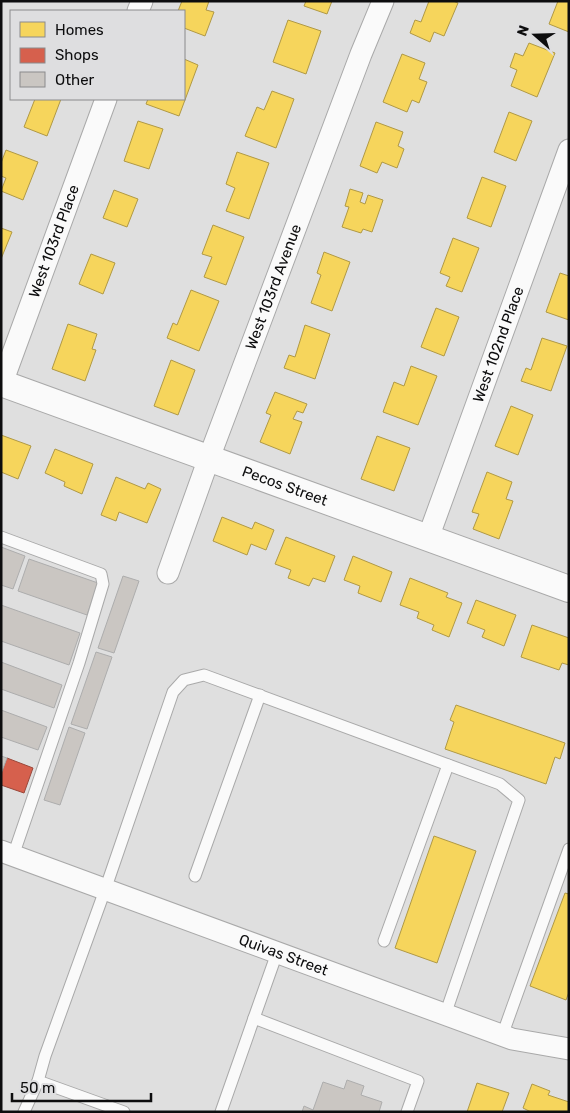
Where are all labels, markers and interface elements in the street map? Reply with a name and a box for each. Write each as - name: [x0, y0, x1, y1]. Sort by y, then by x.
- legend: [10, 10, 185, 100]
- north arrow: [510, 10, 560, 60]
- text: Homes: [55, 21, 104, 39]
- text: N: [514, 23, 533, 38]
- text: Shops: [55, 46, 99, 64]
- text: Other: [55, 71, 95, 89]
- street label: West 103rd Place: [25, 182, 83, 300]
- street label: West 103rd Avenue: [242, 222, 305, 352]
- street label: West 102nd Place: [469, 284, 528, 405]
- street label: Pecos Street: [240, 462, 330, 510]
- street label: Quivas Street: [236, 930, 331, 980]
- scale bar: [12, 1070, 151, 1102]
- text: 50 m: [20, 1079, 55, 1097]

